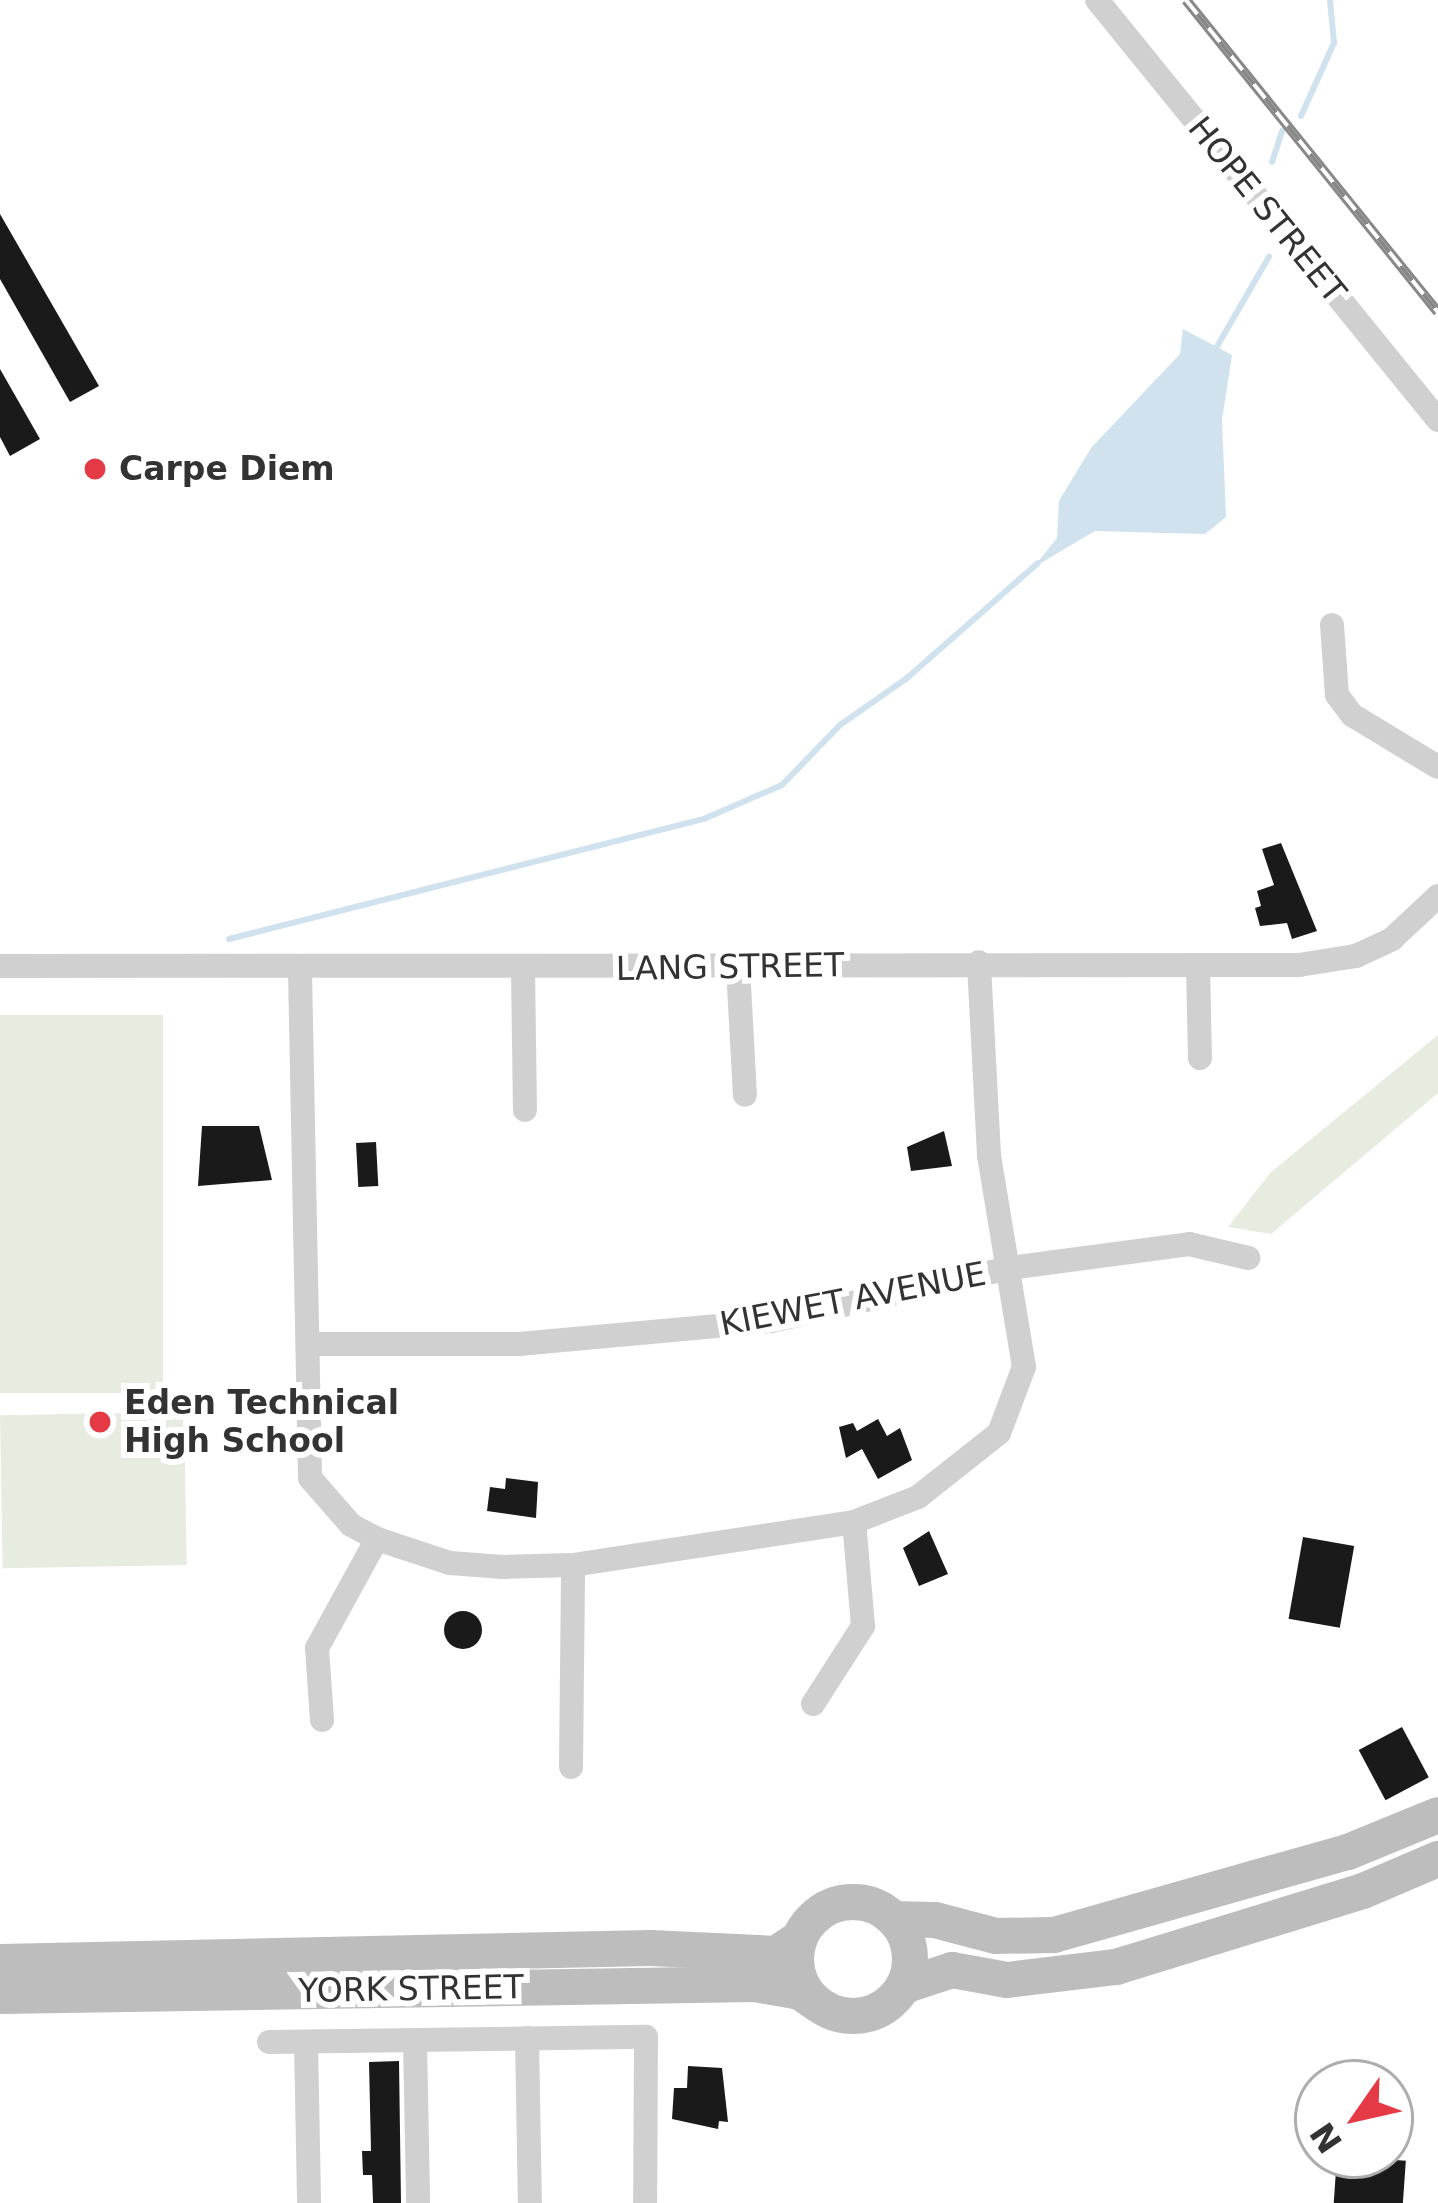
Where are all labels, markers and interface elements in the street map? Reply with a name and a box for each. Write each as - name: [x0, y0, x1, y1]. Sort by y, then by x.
- street label: HOPE STREET: [1180, 109, 1354, 311]
- place label: Carpe Diem: [119, 449, 335, 489]
- marker: Carpe Diem: [82, 456, 108, 482]
- street label: LANG STREET: [615, 945, 845, 989]
- street label: KIEWET AVENUE: [717, 1254, 989, 1344]
- place label: Eden Technical High School: [124, 1383, 399, 1461]
- marker: Eden Technical High School: [87, 1409, 113, 1435]
- street label: YORK STREET: [298, 1967, 524, 2011]
- north arrow: [1294, 2059, 1414, 2179]
- text: N: [1302, 2115, 1350, 2160]

